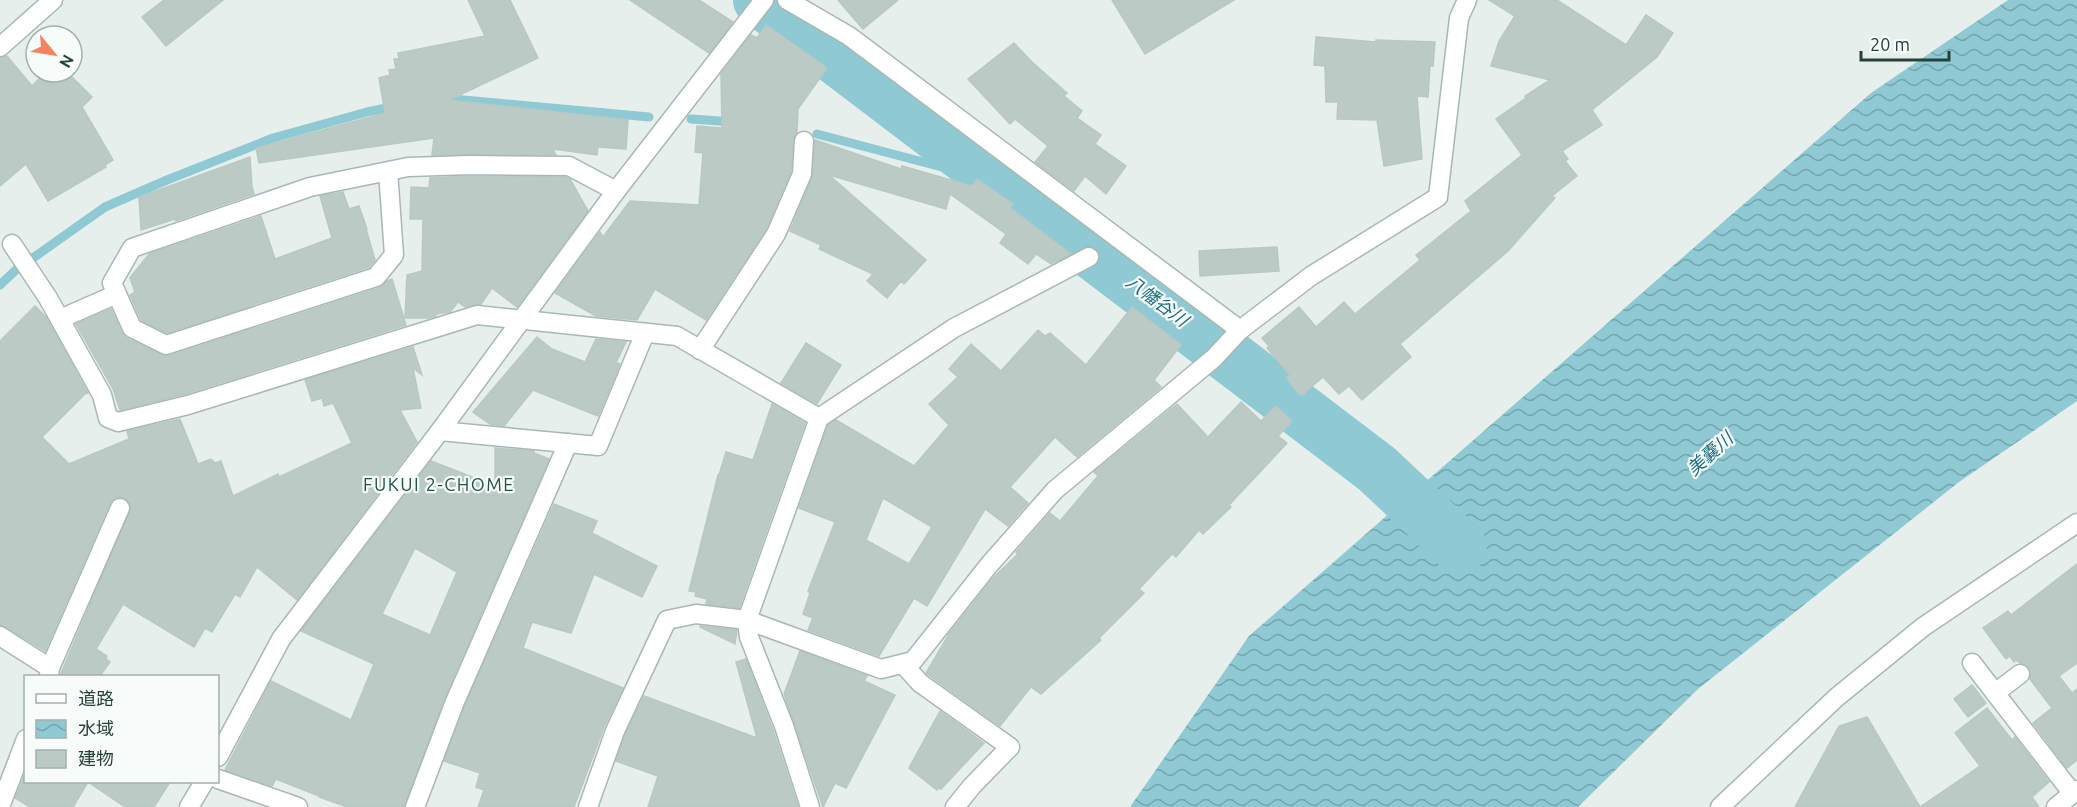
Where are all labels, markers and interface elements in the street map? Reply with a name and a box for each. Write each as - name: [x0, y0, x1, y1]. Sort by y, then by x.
- north arrow: [24, 24, 84, 84]
- scale bar: [1861, 24, 1950, 62]
- text: 20 m: [1870, 34, 1910, 54]
- text: N: [56, 52, 78, 71]
- water label: 八幡谷川: [1123, 271, 1194, 331]
- water label: 美嚢川: [1683, 426, 1738, 479]
- district label: FUKUI 2-CHOME: [363, 474, 515, 494]
- legend: [24, 675, 219, 783]
- text: 道路: [78, 688, 114, 708]
- text: 水域: [78, 718, 114, 738]
- text: 建物: [78, 748, 114, 768]

